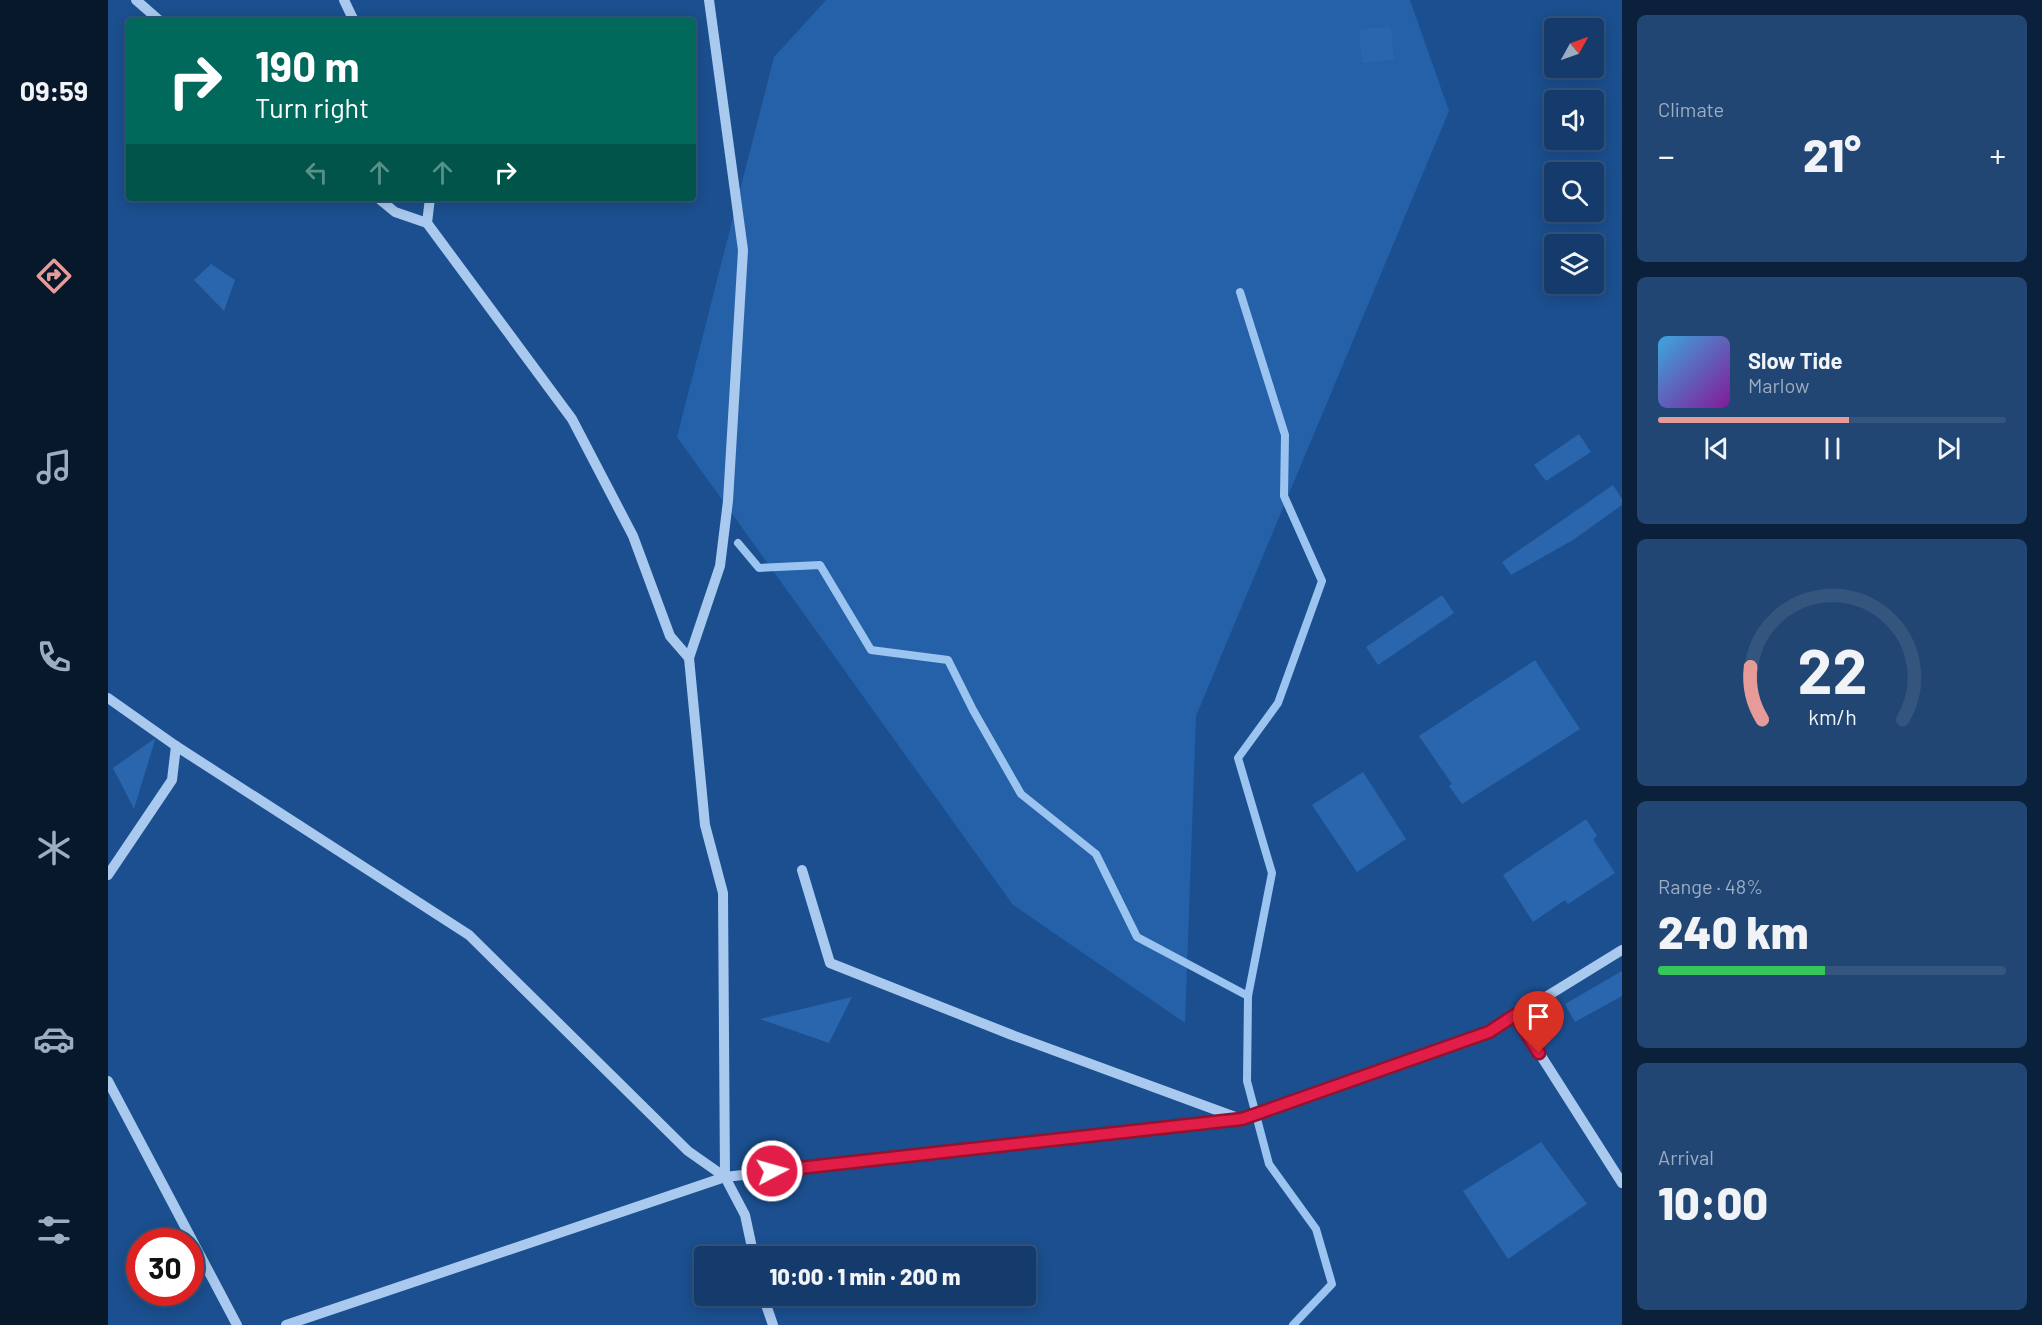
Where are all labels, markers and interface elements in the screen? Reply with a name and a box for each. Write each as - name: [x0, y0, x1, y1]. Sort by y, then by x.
- north arrow: [1544, 18, 1604, 78]
- map controls: [1544, 18, 1604, 294]
- text: 190 m: [255, 40, 360, 90]
- icon: right: [156, 42, 234, 120]
- text: 09:59: [20, 74, 88, 106]
- button: sound: [1544, 90, 1604, 150]
- text: Turn right: [255, 91, 369, 123]
- text: Climate: [1658, 97, 1724, 121]
- text: 21°: [1803, 127, 1861, 181]
- text: −: [1658, 135, 1675, 175]
- text: +: [1989, 135, 2006, 175]
- icon: left: [300, 156, 333, 189]
- icon: ahead: [363, 156, 396, 189]
- icon: ahead: [426, 156, 459, 189]
- icon: right: [489, 156, 522, 189]
- button: search: [1544, 162, 1604, 222]
- button: layers: [1544, 234, 1604, 294]
- icon: directions: [33, 255, 75, 297]
- text: Slow Tide: [1748, 347, 1843, 373]
- text: Marlow: [1748, 373, 1809, 397]
- icon: previous: [1700, 432, 1733, 465]
- icon: pause: [1816, 432, 1849, 465]
- icon: next: [1932, 432, 1965, 465]
- icon: music: [33, 446, 75, 488]
- text: 22: [1797, 632, 1867, 706]
- icon: phone: [33, 636, 75, 678]
- text: km/h: [1808, 704, 1856, 729]
- icon: climate: [33, 827, 75, 869]
- text: Range · 48%: [1658, 874, 1763, 898]
- text: 240 km: [1658, 904, 1809, 958]
- pin: [1513, 991, 1564, 1053]
- icon: arrive: [1522, 1000, 1555, 1033]
- icon: car: [33, 1018, 75, 1060]
- position arrow: [740, 1139, 804, 1203]
- text: Arrival: [1658, 1145, 1714, 1169]
- text: 10:00: [1658, 1175, 1768, 1229]
- icon: filters: [33, 1209, 75, 1251]
- speed limit sign: 30: [126, 1228, 204, 1306]
- text: 10:00 · 1 min · 200 m: [770, 1263, 960, 1289]

